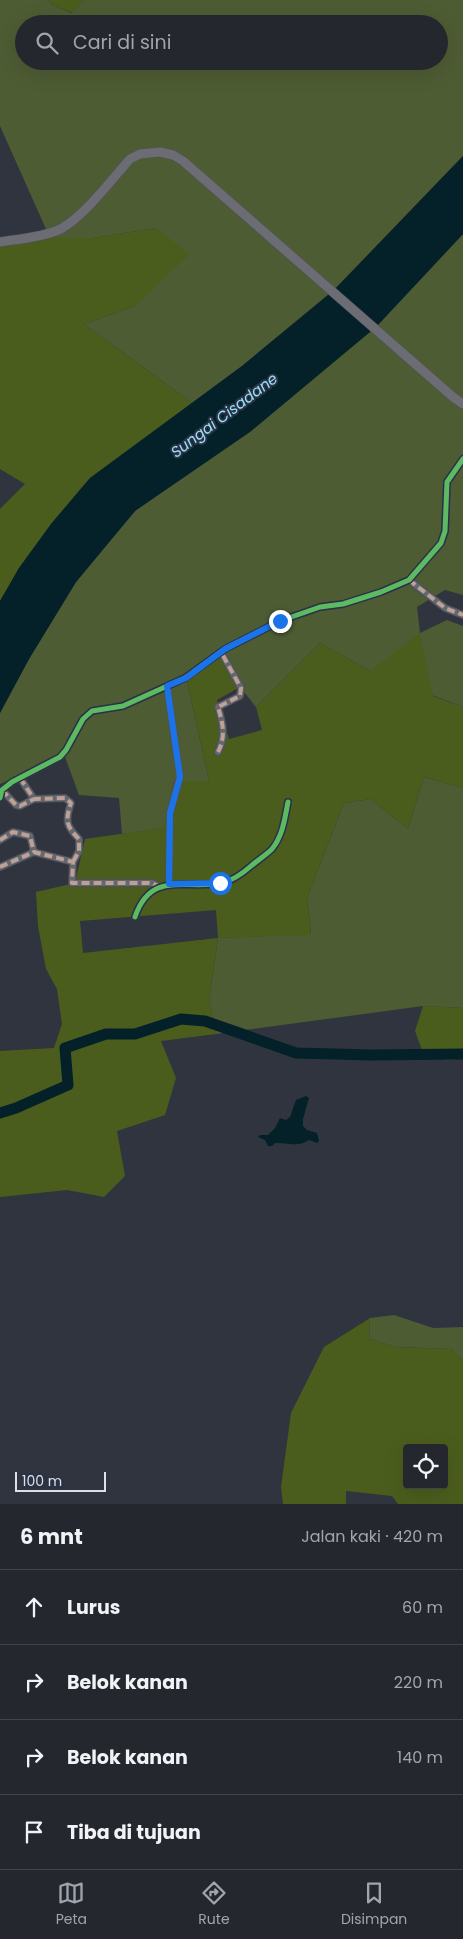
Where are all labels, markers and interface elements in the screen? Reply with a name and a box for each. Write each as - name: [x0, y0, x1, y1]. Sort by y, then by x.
- search box: [15, 15, 448, 70]
- icon: search: [33, 29, 61, 57]
- text: Cari di sini: [73, 29, 171, 56]
- water label: Sungai Cisadane: [166, 368, 282, 462]
- route end: [269, 610, 292, 633]
- route start: [209, 872, 232, 895]
- map controls: [403, 1444, 448, 1489]
- button: locate: [403, 1444, 448, 1489]
- scale bar: [15, 1469, 106, 1492]
- text: 100 m: [22, 1471, 62, 1491]
- text: 6 mnt: [20, 1522, 83, 1551]
- text: Jalan kaki · 420 m: [301, 1525, 443, 1548]
- icon: ahead: [20, 1593, 48, 1621]
- text: Lurus: [67, 1594, 120, 1621]
- text: 60 m: [402, 1596, 443, 1619]
- icon: right: [20, 1668, 48, 1696]
- text: Belok kanan: [67, 1669, 188, 1696]
- text: 220 m: [394, 1671, 443, 1694]
- icon: right: [20, 1743, 48, 1771]
- text: Belok kanan: [67, 1744, 188, 1771]
- text: 140 m: [397, 1746, 443, 1769]
- icon: arrive: [20, 1818, 48, 1846]
- text: Tiba di tujuan: [67, 1819, 201, 1846]
- tab: Peta: [56, 1879, 87, 1930]
- tab: Rute: [198, 1879, 230, 1930]
- tab: Disimpan: [341, 1879, 407, 1930]

